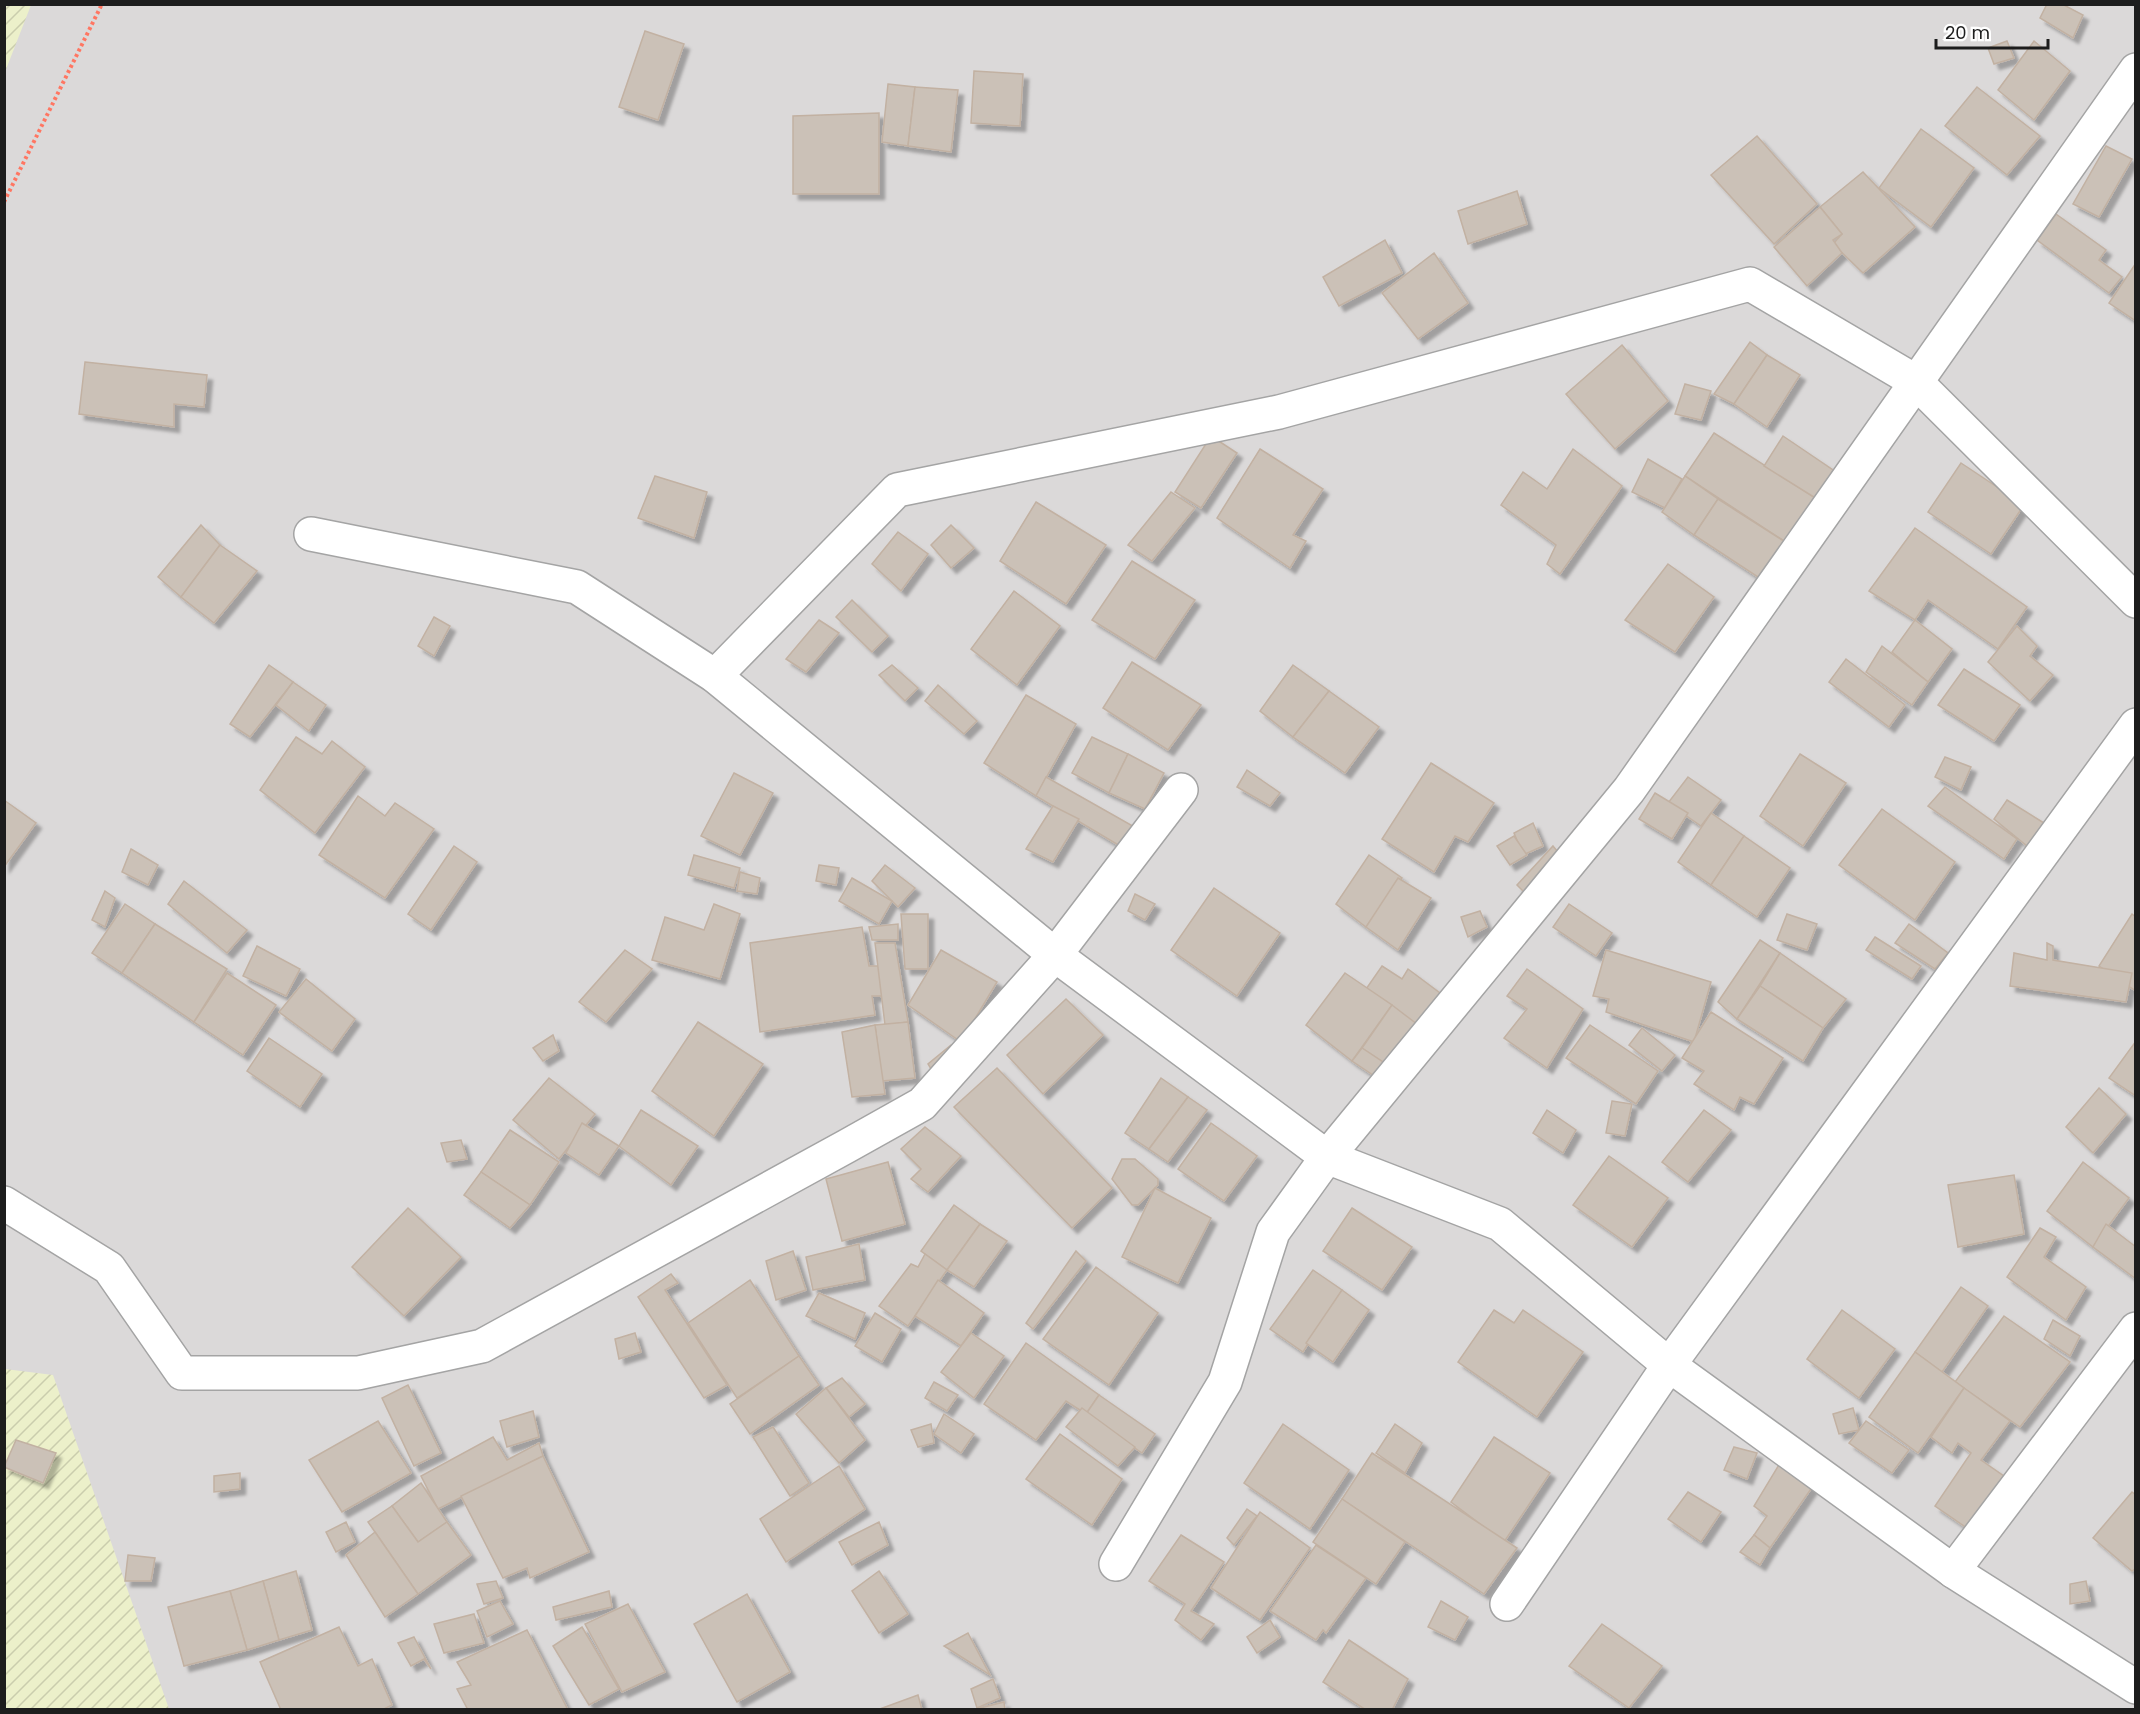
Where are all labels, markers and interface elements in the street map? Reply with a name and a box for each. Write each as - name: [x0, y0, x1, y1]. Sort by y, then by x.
- scale bar: [1936, 12, 2048, 50]
- text: 20 m: [1945, 20, 1990, 45]

